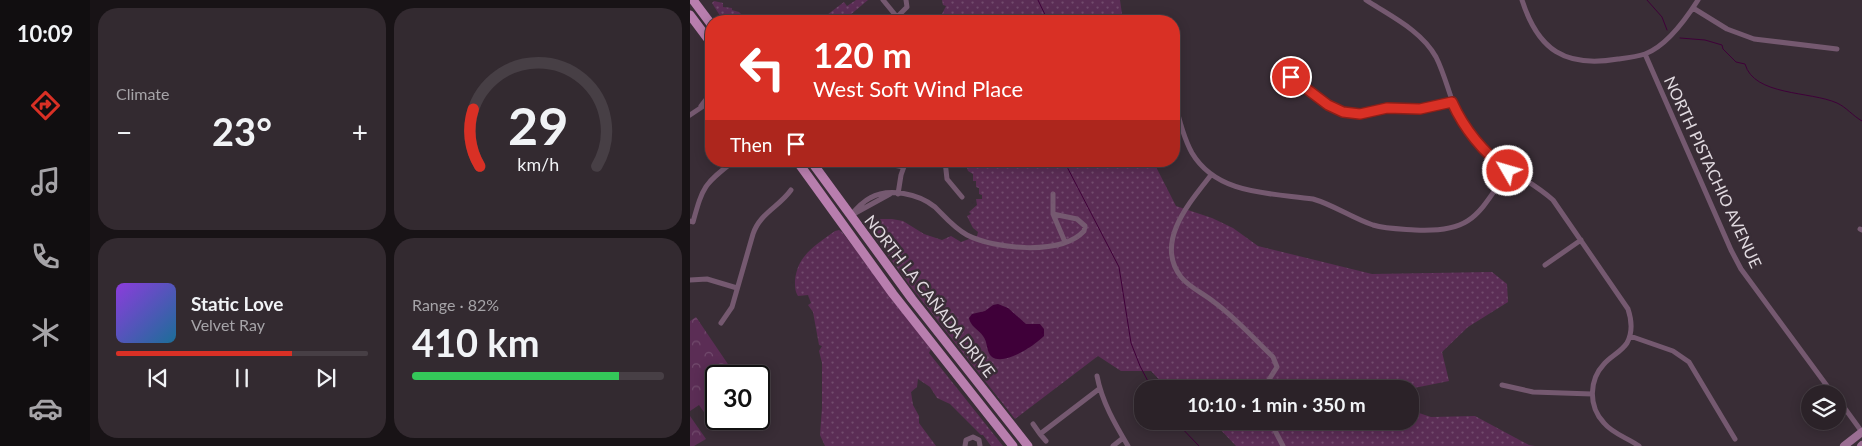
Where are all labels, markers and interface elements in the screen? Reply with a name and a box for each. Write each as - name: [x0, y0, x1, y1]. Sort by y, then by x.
- text: 10:09: [17, 20, 73, 47]
- text: 120 m: [813, 33, 912, 75]
- icon: left: [730, 35, 795, 100]
- pin: [1270, 56, 1312, 98]
- icon: arrive: [1277, 63, 1305, 91]
- street label: NORTH PISTACHIO AVENUE: [1661, 73, 1766, 271]
- text: West Soft Wind Place: [813, 75, 1023, 102]
- text: Climate: [116, 84, 169, 103]
- icon: directions: [28, 88, 63, 123]
- text: 29: [508, 94, 568, 156]
- text: 23°: [212, 108, 272, 154]
- text: −: [116, 115, 132, 149]
- text: +: [352, 115, 368, 149]
- icon: arrive: [782, 130, 810, 158]
- text: Then: [730, 133, 772, 156]
- position arrow: [1481, 144, 1533, 196]
- text: km/h: [517, 153, 559, 175]
- icon: music: [28, 164, 63, 199]
- street label: NORTH LA CAÑADA DRIVE: [861, 211, 1000, 381]
- icon: phone: [28, 239, 63, 274]
- text: Static Love: [191, 292, 283, 315]
- text: Range · 82%: [412, 295, 499, 314]
- icon: climate: [28, 315, 63, 350]
- text: Velvet Ray: [191, 315, 265, 334]
- text: 410 km: [412, 319, 540, 365]
- icon: previous: [144, 364, 172, 392]
- icon: pause: [228, 364, 256, 392]
- icon: next: [312, 364, 340, 392]
- speed limit sign: 30: [705, 365, 770, 430]
- map controls: [1801, 385, 1846, 430]
- button: layers: [1801, 385, 1846, 430]
- icon: car: [28, 391, 63, 426]
- text: 10:10 · 1 min · 350 m: [1187, 393, 1366, 416]

